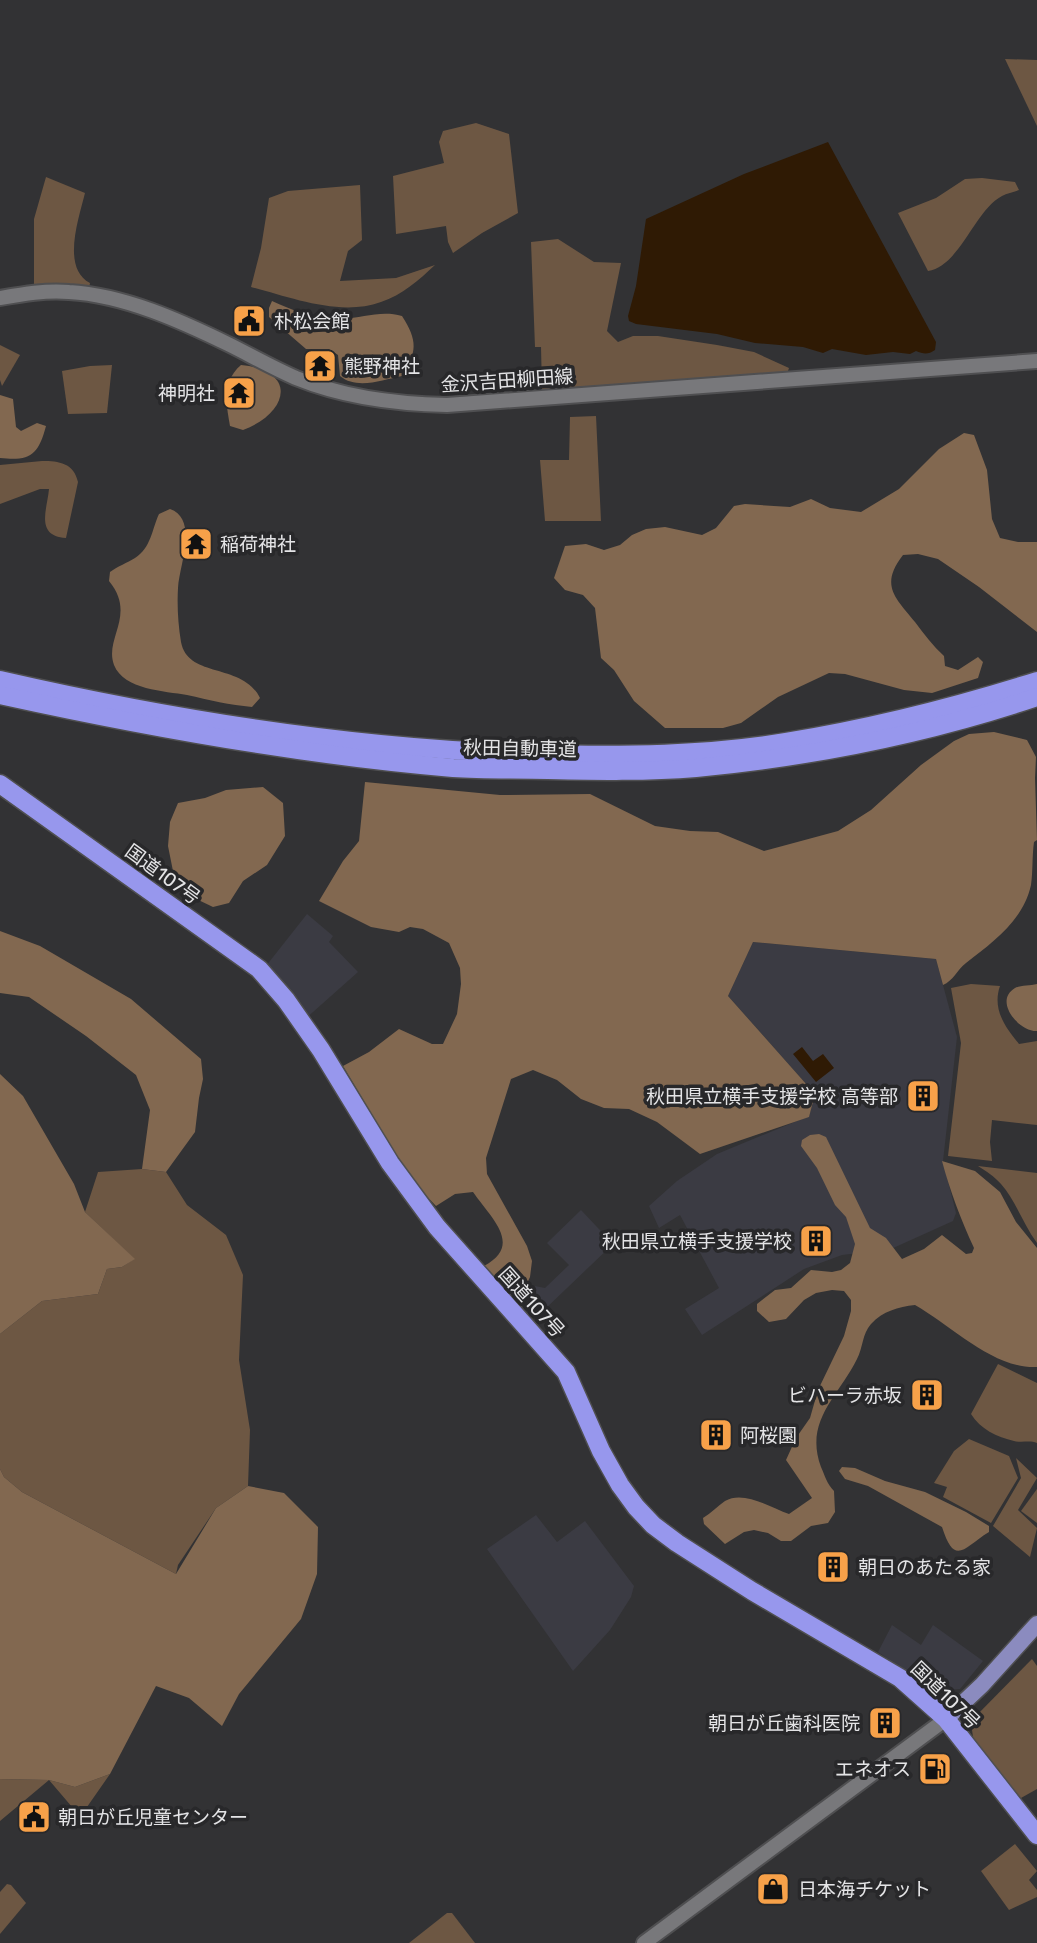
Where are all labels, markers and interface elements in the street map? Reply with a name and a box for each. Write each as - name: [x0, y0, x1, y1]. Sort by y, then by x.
- public building icon: 朴松会館: [230, 302, 268, 340]
- place label: 朴松会館: [274, 310, 350, 333]
- temple icon: 熊野神社: [301, 347, 339, 385]
- place label: 熊野神社: [344, 355, 420, 378]
- street label: 金沢吉田柳田線: [440, 364, 574, 397]
- temple icon: 神明社: [220, 374, 258, 412]
- place label: 神明社: [158, 382, 215, 405]
- temple icon: 稲荷神社: [177, 525, 215, 563]
- place label: 稲荷神社: [220, 533, 296, 556]
- street label: 秋田自動車道: [463, 736, 577, 761]
- street label: 国道107号: [121, 840, 205, 909]
- building icon: 秋田県立横手支援学校 高等部: [904, 1077, 942, 1115]
- place label: 秋田県立横手支援学校 高等部: [646, 1085, 898, 1108]
- building icon: 秋田県立横手支援学校: [797, 1222, 835, 1260]
- place label: 秋田県立横手支援学校: [602, 1230, 792, 1253]
- street label: 国道107号: [494, 1262, 569, 1342]
- building icon: ビハーラ赤坂: [908, 1376, 946, 1414]
- place label: ビハーラ赤坂: [788, 1384, 902, 1407]
- building icon: 阿桜園: [697, 1416, 735, 1454]
- place label: 阿桜園: [740, 1424, 797, 1447]
- building icon: 朝日のあたる家: [814, 1548, 852, 1586]
- place label: 朝日のあたる家: [858, 1556, 991, 1579]
- street label: 国道107号: [906, 1657, 985, 1734]
- building icon: 朝日が丘歯科医院: [866, 1704, 904, 1742]
- place label: 朝日が丘歯科医院: [708, 1712, 860, 1735]
- fuel station icon: エネオス: [916, 1750, 954, 1788]
- place label: エネオス: [835, 1758, 911, 1781]
- public building icon: 朝日が丘児童センター: [15, 1798, 53, 1836]
- place label: 朝日が丘児童センター: [58, 1806, 248, 1829]
- shop icon: 日本海チケット: [754, 1870, 792, 1908]
- place label: 日本海チケット: [798, 1878, 931, 1901]

